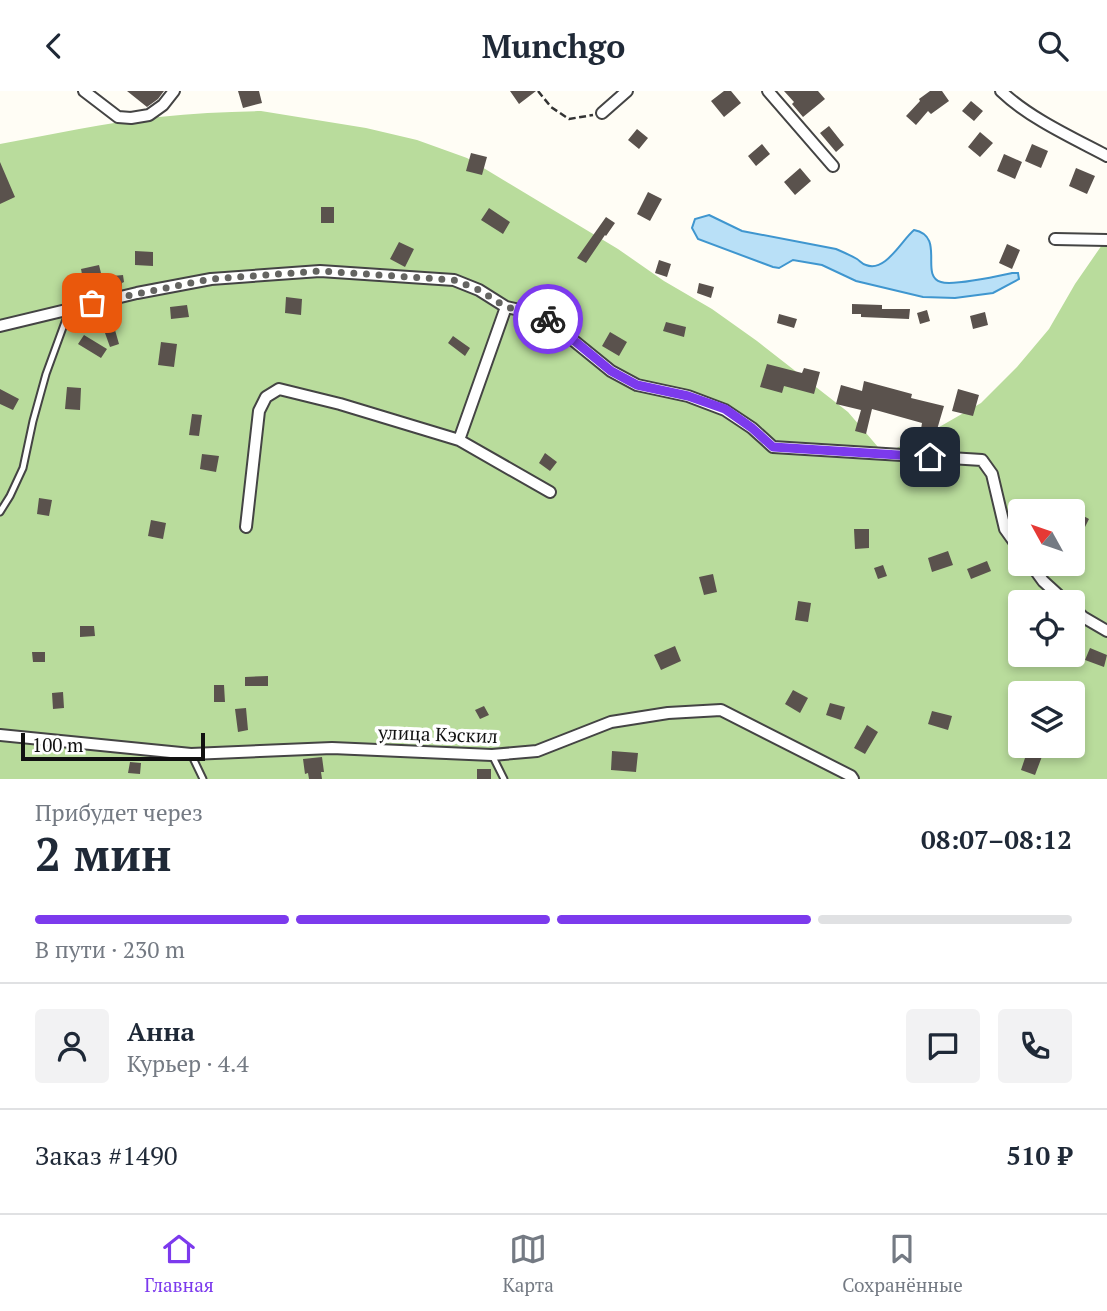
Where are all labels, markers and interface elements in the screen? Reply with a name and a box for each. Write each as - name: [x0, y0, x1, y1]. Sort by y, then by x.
- text: Munchgo: [482, 25, 625, 67]
- icon: back: [35, 27, 73, 65]
- icon: search: [1034, 27, 1072, 65]
- pin: [62, 273, 122, 333]
- icon: bag: [73, 284, 111, 322]
- courier: [513, 284, 583, 354]
- icon: bike: [529, 300, 567, 338]
- pin: [900, 427, 960, 487]
- icon: home: [911, 438, 949, 476]
- north arrow: [1008, 499, 1085, 576]
- map controls: [1008, 499, 1085, 758]
- button: locate: [1008, 590, 1085, 667]
- button: layers: [1008, 681, 1085, 758]
- street label: улица Кэскил: [377, 719, 498, 748]
- scale bar: [21, 730, 205, 762]
- text: 100 m: [32, 732, 83, 757]
- text: Прибудет через: [35, 797, 203, 828]
- text: 08:07–08:12: [921, 822, 1072, 856]
- text: 2 мин: [35, 823, 172, 884]
- text: В пути · 230 m: [35, 934, 185, 965]
- button: person: [35, 1009, 109, 1083]
- button: chat: [906, 1009, 980, 1083]
- button: phone: [998, 1009, 1072, 1083]
- text: Анна: [127, 1014, 195, 1048]
- text: Курьер · 4.4: [127, 1048, 249, 1079]
- text: Заказ #1490: [35, 1138, 178, 1172]
- text: 510 ₽: [1006, 1138, 1072, 1172]
- tab: Главная: [144, 1230, 214, 1297]
- tab: Карта: [502, 1230, 554, 1297]
- tab: Сохранённые: [842, 1230, 963, 1297]

